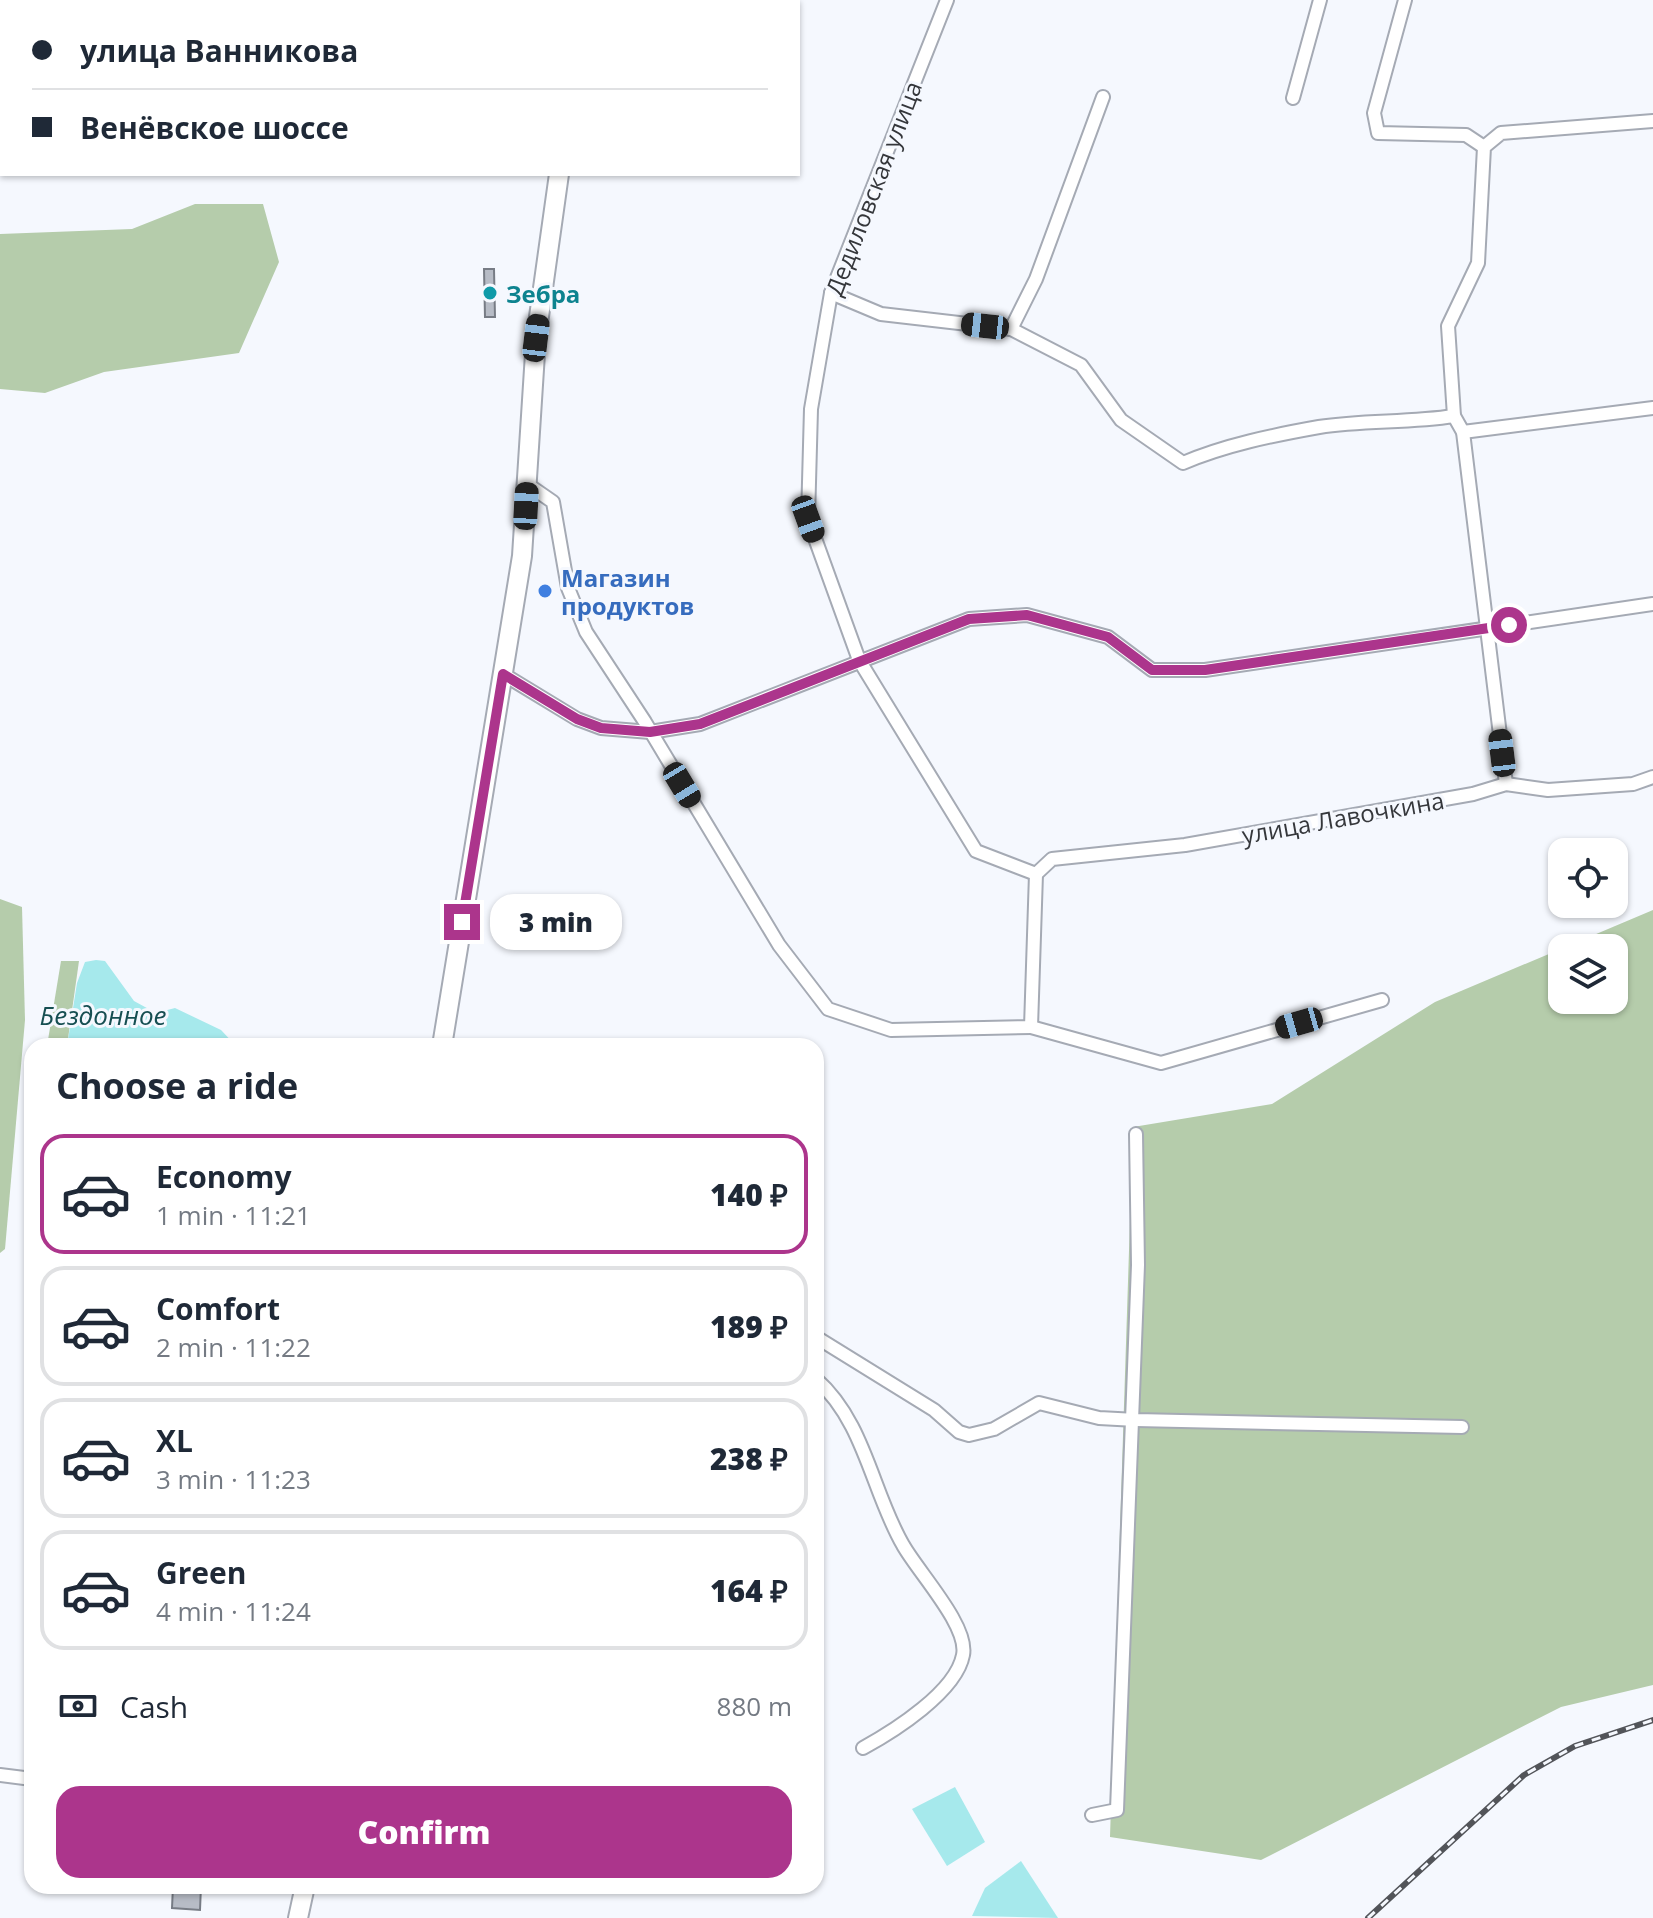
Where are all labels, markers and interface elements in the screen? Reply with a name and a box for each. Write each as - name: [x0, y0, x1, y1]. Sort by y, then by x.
- text: улица Ванникова: [80, 30, 358, 71]
- street label: Дедиловская улица: [817, 76, 929, 300]
- text: Венёвское шоссе: [80, 107, 349, 148]
- place label: Зебра: [506, 277, 580, 310]
- marker: Зебра: [481, 284, 499, 302]
- car: [960, 312, 1010, 340]
- car: [521, 313, 551, 363]
- car: [513, 481, 539, 531]
- car: [789, 492, 827, 546]
- place label: Магазин продуктов: [561, 561, 694, 622]
- marker: Магазин продуктов: [536, 582, 554, 600]
- route start: [1491, 607, 1527, 643]
- car: [1487, 728, 1517, 778]
- car: [659, 758, 705, 812]
- street label: улица Лавочкина: [1239, 783, 1447, 851]
- map controls: [1548, 838, 1628, 1014]
- button: locate: [1548, 838, 1628, 918]
- callout: 3 min: [490, 894, 622, 950]
- route end: [444, 904, 480, 940]
- text: 3 min: [519, 904, 593, 940]
- button: layers: [1548, 934, 1628, 1014]
- water label: Бездонное: [39, 997, 167, 1033]
- car: [1273, 1005, 1325, 1041]
- text: Choose a ride: [56, 1061, 298, 1110]
- text: Economy: [156, 1156, 292, 1197]
- icon: car: [60, 1158, 132, 1230]
- text: 140 ₽: [710, 1174, 788, 1215]
- text: 1 min · 11:21: [156, 1197, 311, 1233]
- text: Comfort: [156, 1288, 280, 1329]
- icon: car: [60, 1290, 132, 1362]
- text: 189 ₽: [710, 1306, 788, 1347]
- text: 2 min · 11:22: [156, 1329, 311, 1365]
- text: XL: [156, 1420, 193, 1461]
- icon: car: [60, 1422, 132, 1494]
- text: 238 ₽: [710, 1438, 788, 1479]
- text: 3 min · 11:23: [156, 1461, 311, 1497]
- text: Green: [156, 1552, 247, 1593]
- icon: car: [60, 1554, 132, 1626]
- text: 164 ₽: [710, 1570, 788, 1611]
- text: 4 min · 11:24: [156, 1593, 311, 1629]
- icon: cash: [56, 1684, 100, 1728]
- text: Cash: [120, 1686, 188, 1727]
- text: 880 m: [717, 1688, 792, 1724]
- button: Confirm: [56, 1786, 792, 1878]

